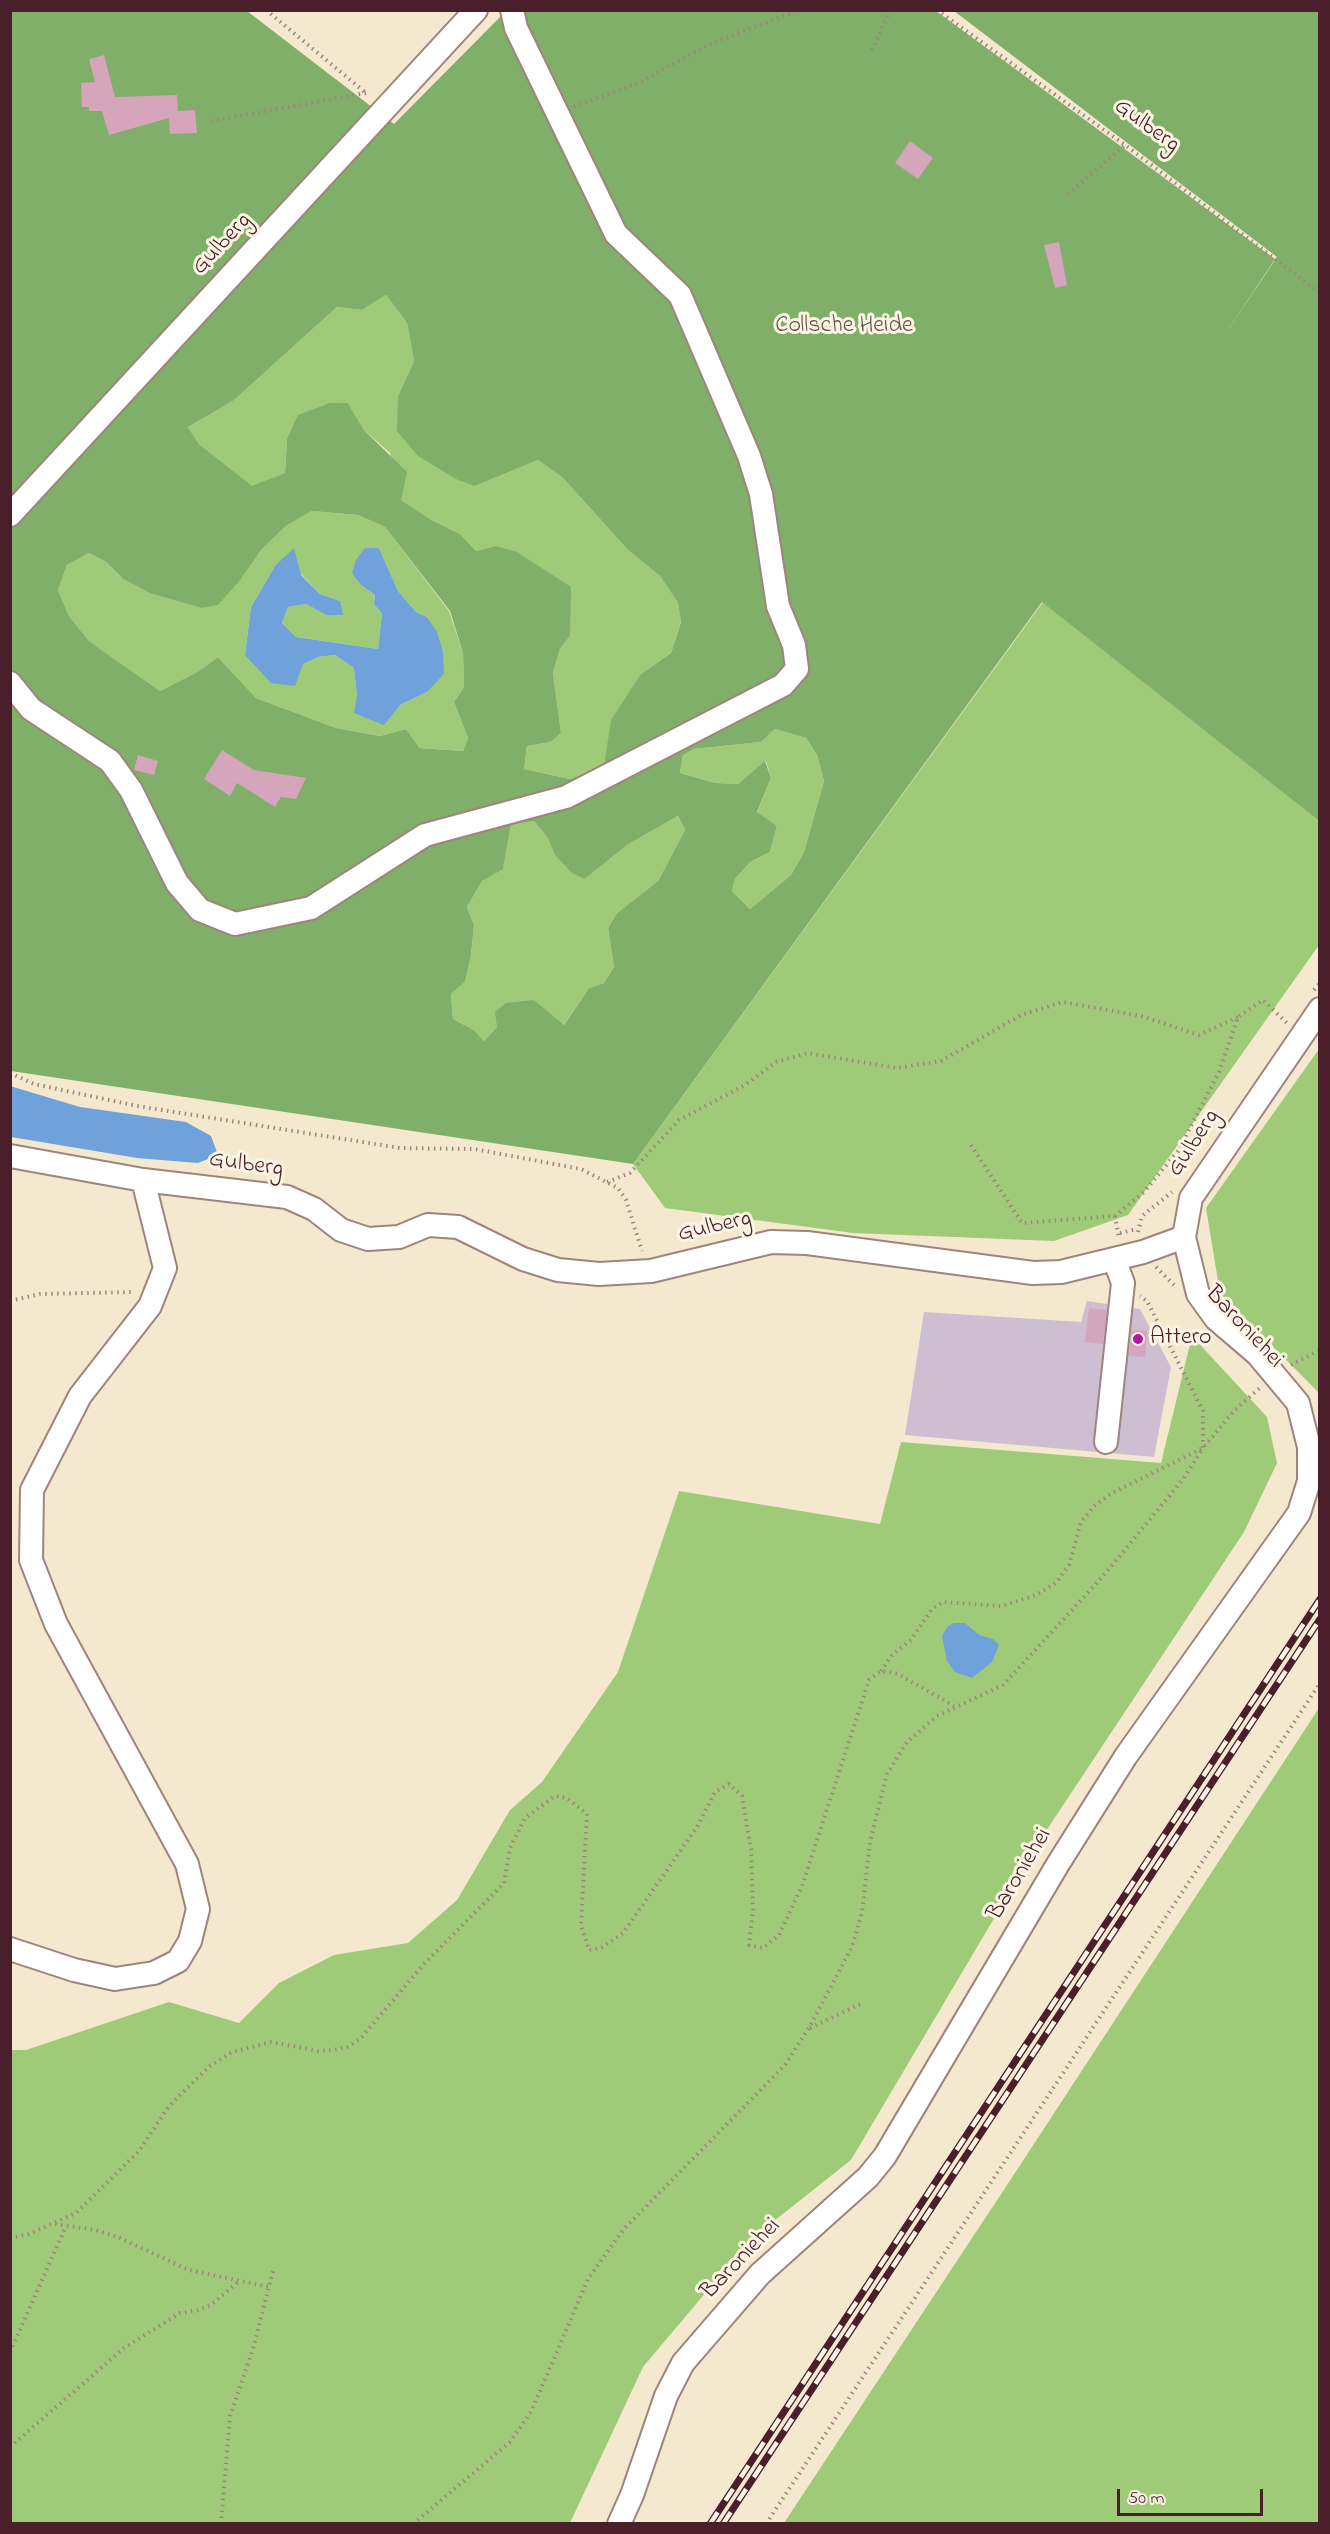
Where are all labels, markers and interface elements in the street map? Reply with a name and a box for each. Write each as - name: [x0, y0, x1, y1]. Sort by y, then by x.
- street label: Gulberg: [1107, 93, 1185, 161]
- street label: Gulberg: [187, 208, 259, 282]
- park label: Collsche Heide: [775, 313, 913, 341]
- street label: Gulberg: [1163, 1105, 1227, 1183]
- street label: Gulberg: [207, 1147, 285, 1185]
- street label: Gulberg: [676, 1206, 754, 1250]
- street label: Baroniehei: [1198, 1281, 1288, 1375]
- place label: Attero: [1150, 1325, 1212, 1353]
- marker: Attero: [1131, 1332, 1145, 1346]
- street label: Baroniehei: [982, 1824, 1060, 1926]
- street label: Baroniehei: [696, 2213, 788, 2307]
- scale bar: [1120, 2477, 1266, 2515]
- text: 50 m: [1128, 2486, 1165, 2512]

